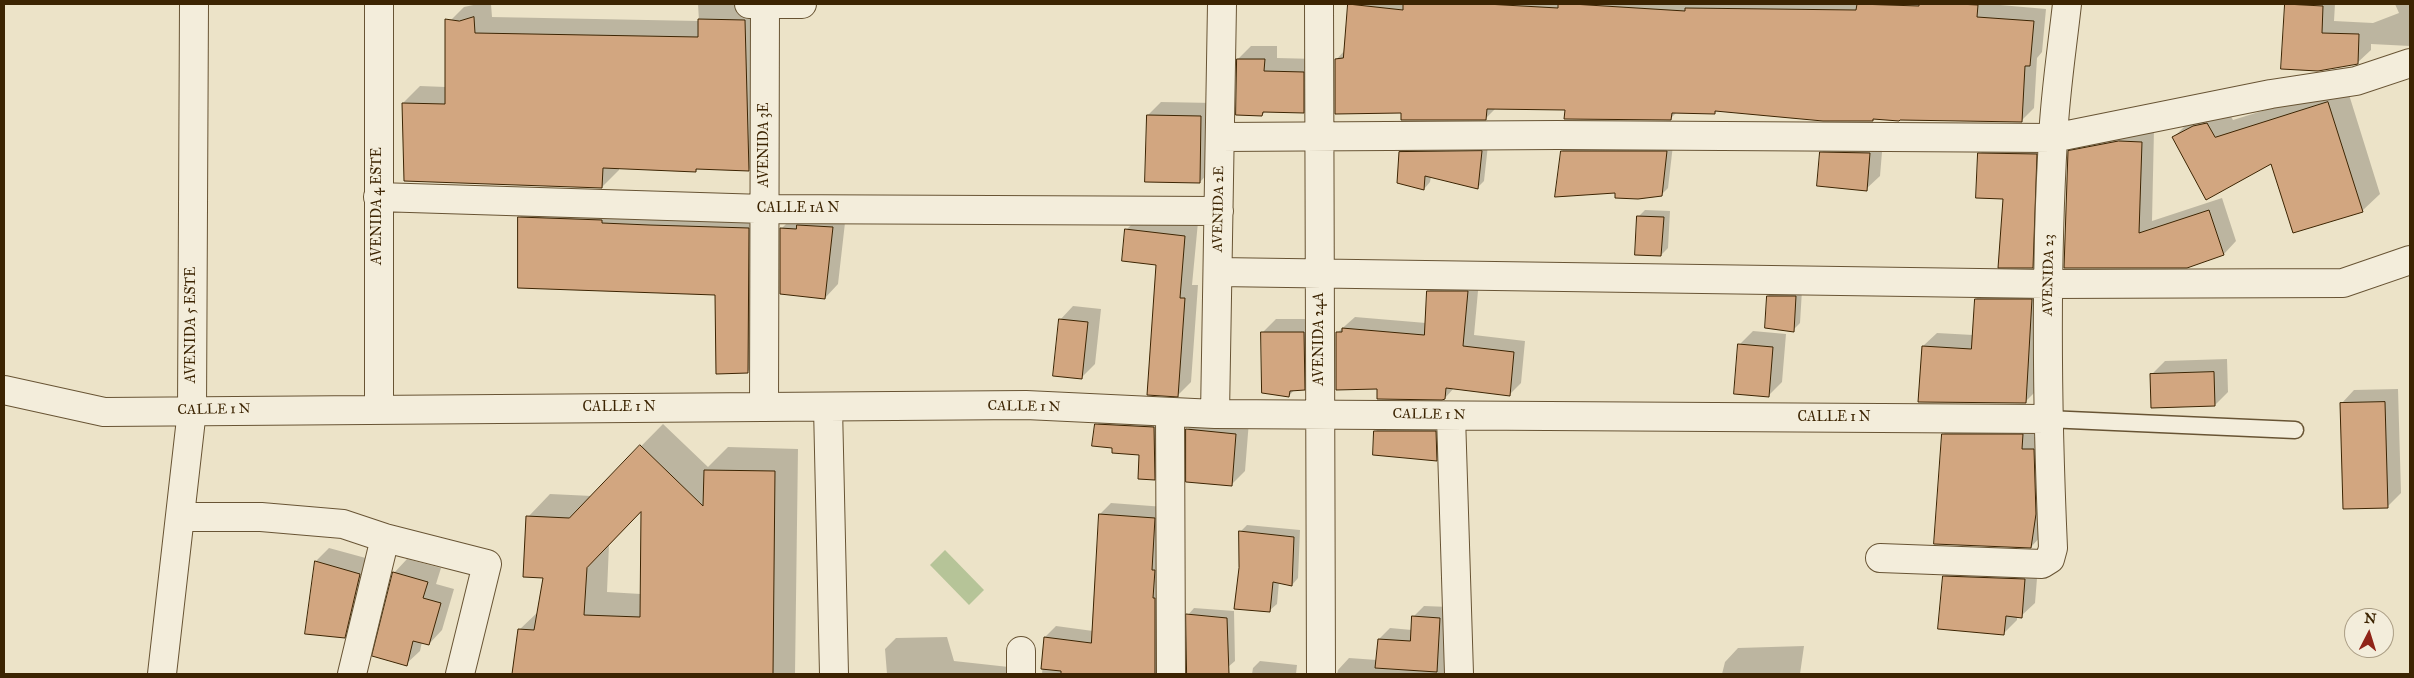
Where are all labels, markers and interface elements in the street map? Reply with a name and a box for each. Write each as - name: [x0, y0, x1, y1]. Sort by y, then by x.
- street label: AVENIDA 3E: [757, 103, 773, 187]
- street label: AVENIDA 4 ESTE: [370, 147, 386, 265]
- street label: AVENIDA 2E: [1210, 166, 1228, 252]
- street label: CALLE 1A N: [757, 201, 839, 217]
- street label: AVENIDA 23: [2040, 234, 2058, 316]
- street label: AVENIDA 5 ESTE: [184, 267, 200, 383]
- street label: AVENIDA 24A: [1312, 292, 1328, 386]
- street label: CALLE 1 N: [987, 398, 1061, 416]
- street label: CALLE 1 N: [582, 400, 656, 416]
- street label: CALLE 1 N: [177, 401, 251, 419]
- street label: CALLE 1 N: [1392, 406, 1466, 424]
- street label: CALLE 1 N: [1797, 410, 1871, 426]
- north arrow: [2344, 608, 2394, 658]
- text: N: [2364, 610, 2377, 628]

